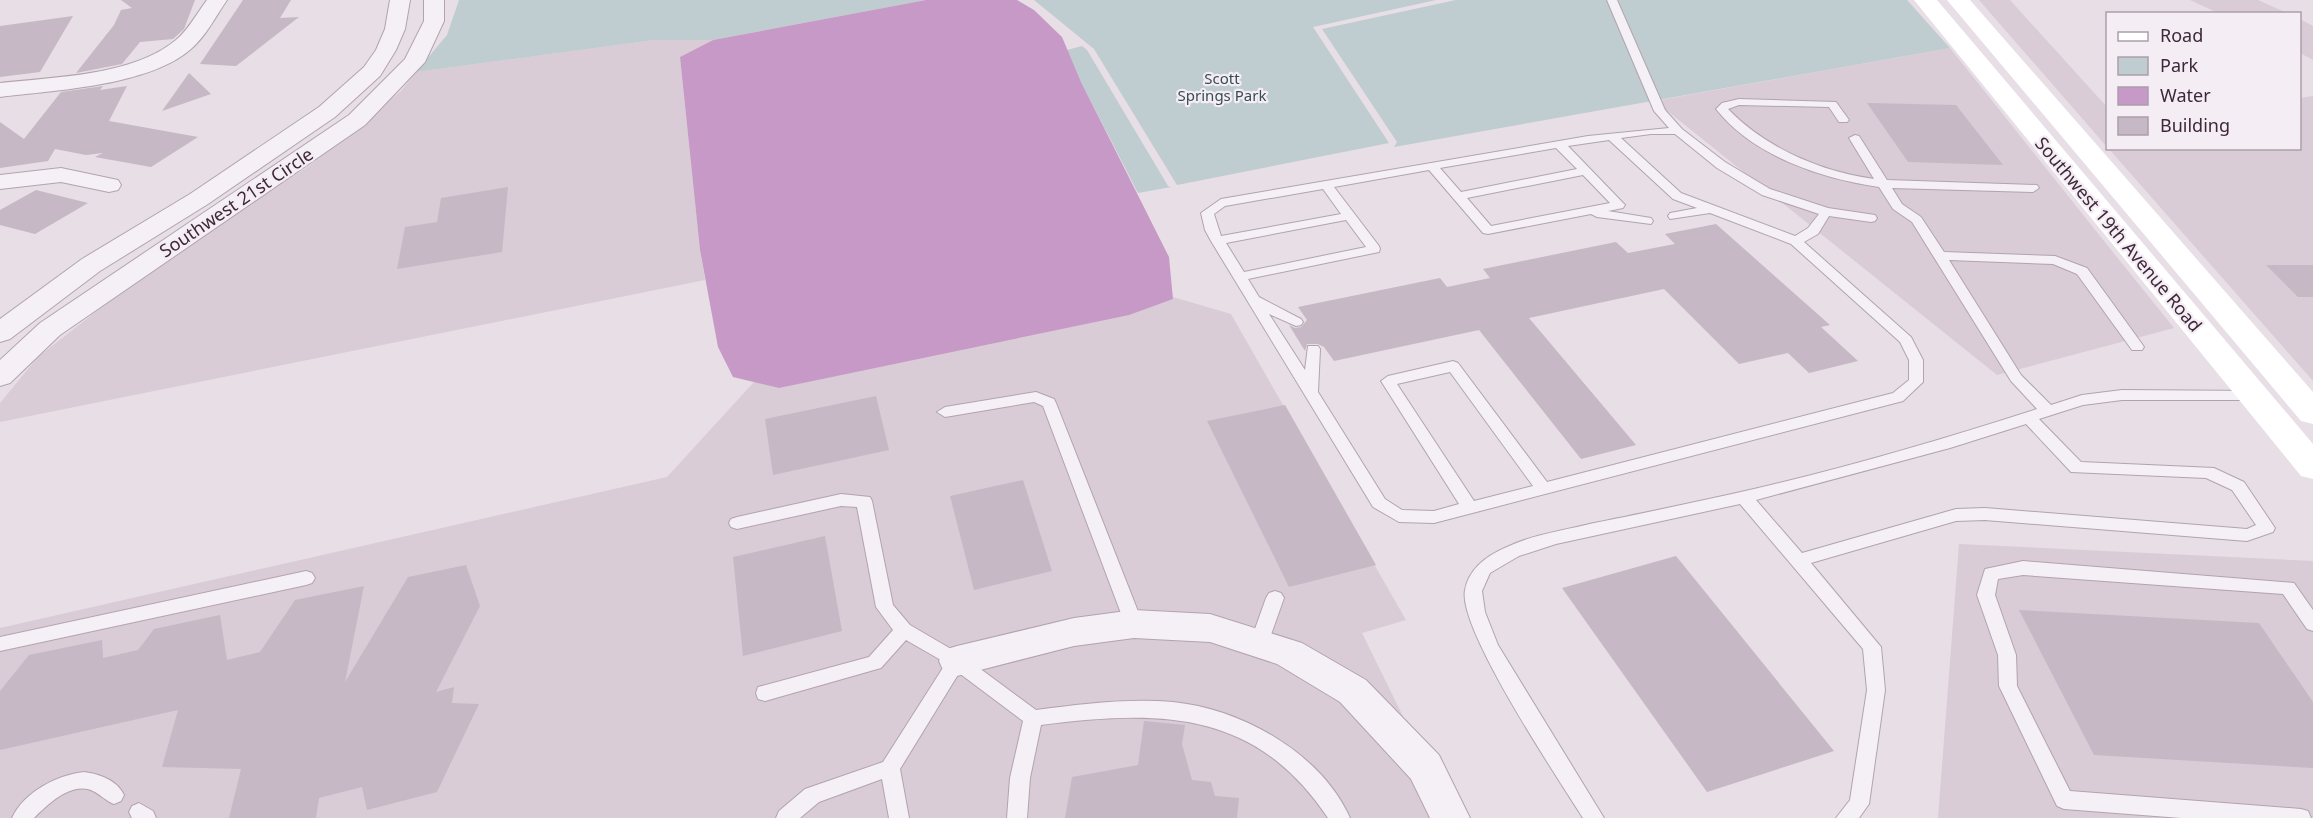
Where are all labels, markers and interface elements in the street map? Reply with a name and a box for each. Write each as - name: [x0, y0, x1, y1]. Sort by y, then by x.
- legend: [2106, 12, 2301, 150]
- text: Road: [2160, 23, 2203, 47]
- text: Park: [2160, 53, 2198, 77]
- park label: Scott Springs Park: [1178, 68, 1266, 105]
- text: Water: [2160, 83, 2211, 107]
- text: Building: [2160, 113, 2230, 137]
- street label: Southwest 19th Avenue Road: [2030, 131, 2208, 337]
- street label: Southwest 21st Circle: [154, 142, 318, 262]

